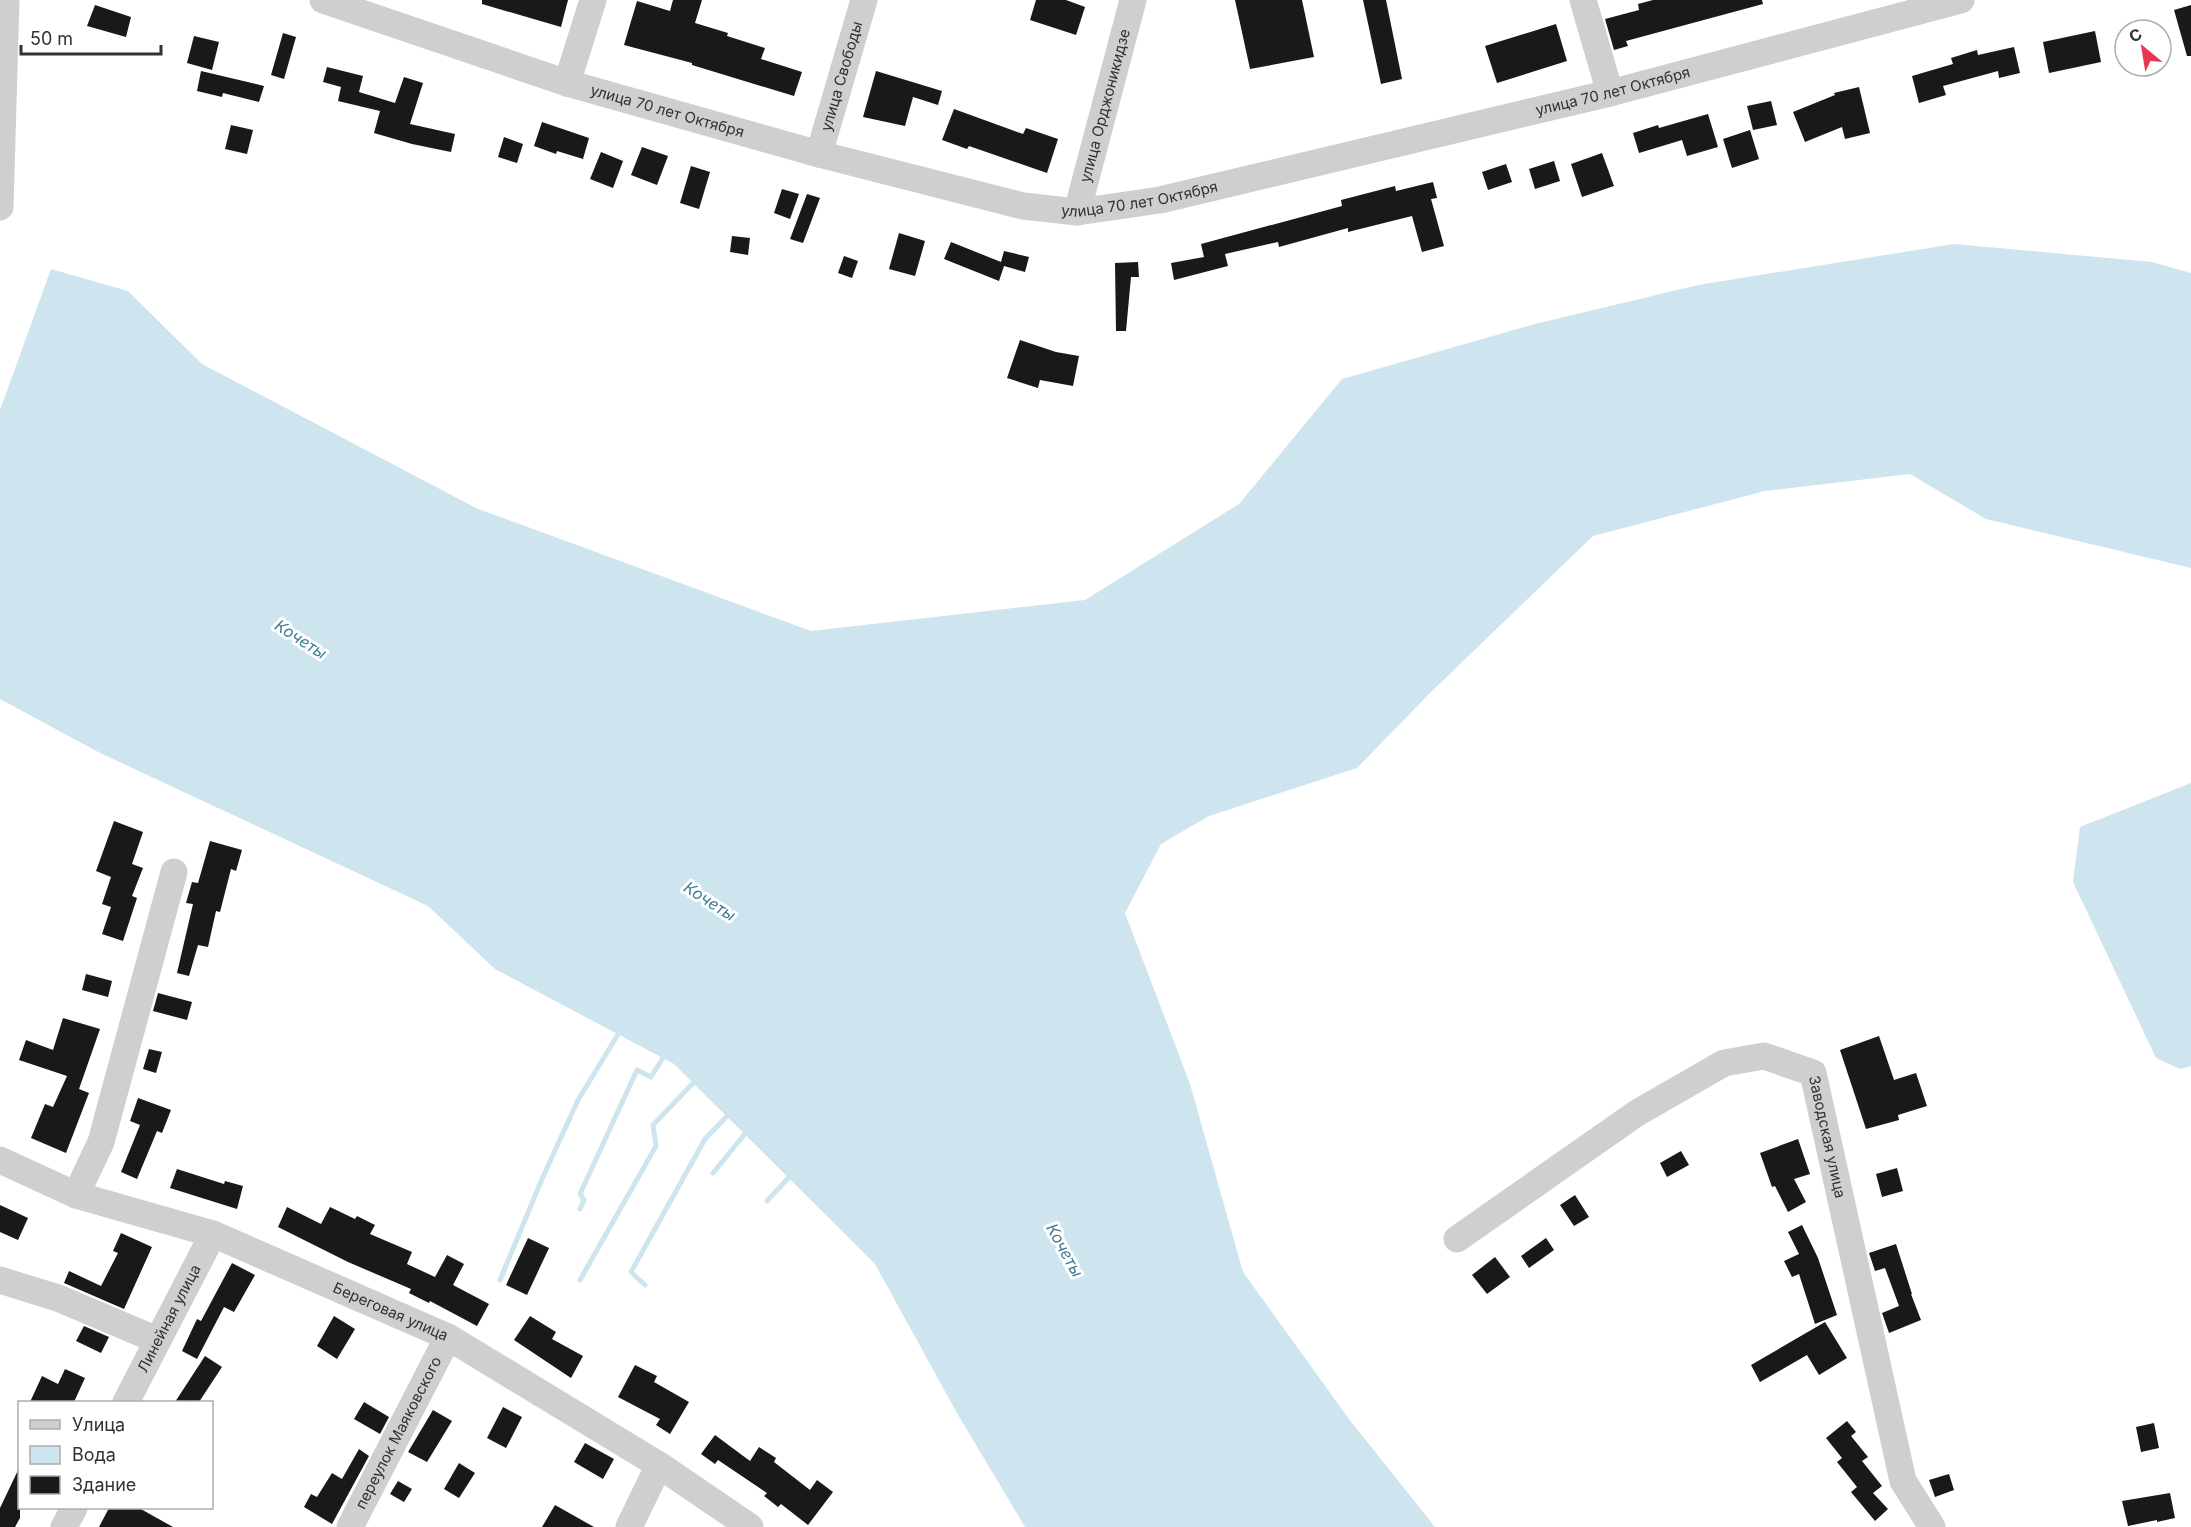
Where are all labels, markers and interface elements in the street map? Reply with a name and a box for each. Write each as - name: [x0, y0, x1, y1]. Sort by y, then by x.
- scale bar: [21, 18, 160, 56]
- north arrow: [2113, 18, 2173, 78]
- street label: улица Свободы: [816, 19, 866, 133]
- text: С: [2125, 23, 2146, 47]
- street label: улица Орджоникидзе: [1075, 27, 1134, 184]
- text: 50 m: [30, 28, 73, 49]
- street label: улица 70 лет Октября: [1534, 62, 1692, 119]
- street label: улица 70 лет Октября: [588, 80, 747, 141]
- street label: улица 70 лет Октября: [1060, 177, 1220, 221]
- water label: Кочеты: [271, 615, 331, 663]
- water label: Кочеты: [680, 877, 740, 925]
- street label: Заводская улица: [1805, 1074, 1850, 1200]
- water label: Кочеты: [1042, 1220, 1088, 1280]
- street label: Линейная улица: [133, 1261, 205, 1376]
- street label: Береговая улица: [330, 1278, 451, 1345]
- street label: переулок Маяковского: [351, 1353, 445, 1512]
- legend: [18, 1401, 213, 1509]
- text: Улица: [72, 1414, 125, 1435]
- text: Вода: [72, 1444, 116, 1465]
- text: Здание: [72, 1474, 136, 1495]

